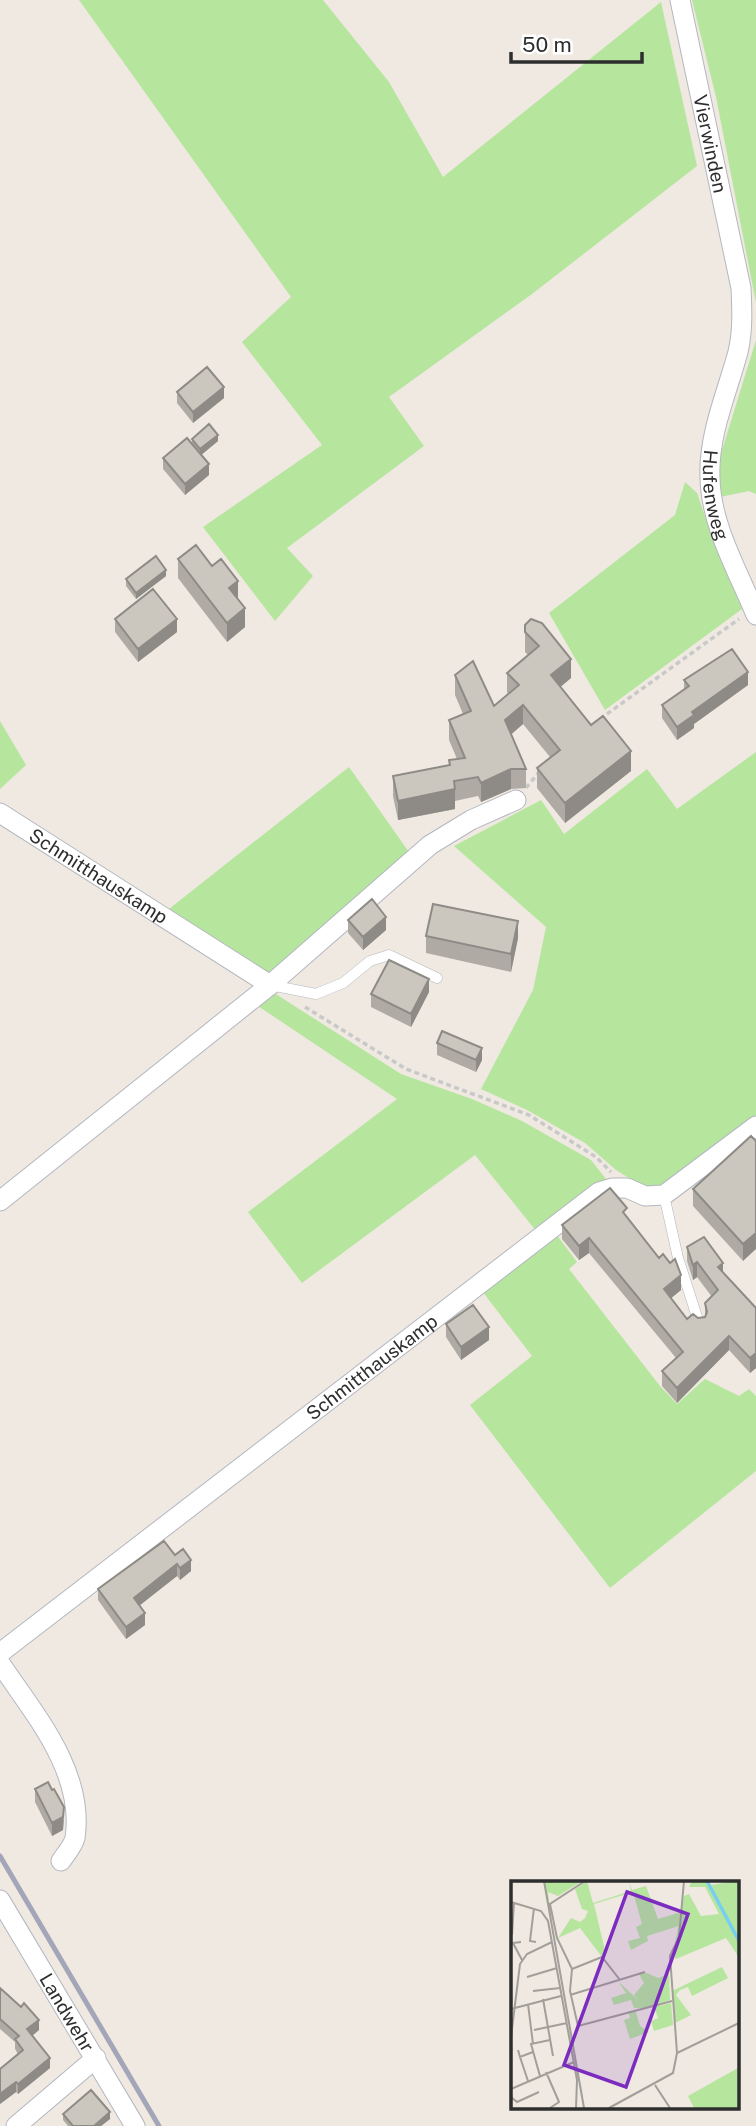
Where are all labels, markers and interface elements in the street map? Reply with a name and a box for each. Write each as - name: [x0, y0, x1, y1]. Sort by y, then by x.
- scale bar: [511, 21, 642, 65]
- text: 50 m: [522, 32, 572, 57]
- street label: Vierwinden: [689, 93, 732, 195]
- street label: Hufenweg: [699, 449, 734, 544]
- street label: Schmitthauskamp: [25, 824, 172, 928]
- street label: Schmitthauskamp: [302, 1310, 442, 1424]
- inset map: [511, 1881, 738, 2108]
- street label: Landwehr: [35, 1969, 99, 2056]

